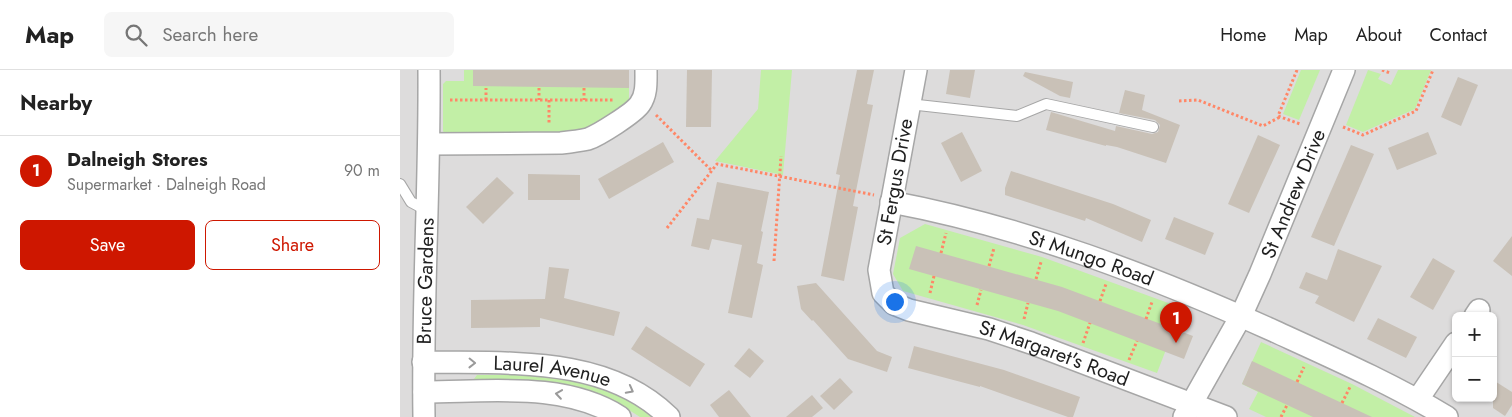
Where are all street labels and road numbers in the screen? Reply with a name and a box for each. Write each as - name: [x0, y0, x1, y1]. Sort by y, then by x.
- street label: St Fergus Drive: [870, 116, 920, 248]
- street label: St Andrew Drive: [1254, 124, 1333, 263]
- street label: Bruce Gardens: [409, 217, 441, 345]
- street label: St Mungo Road: [1025, 223, 1158, 293]
- street label: St Margaret's Road: [976, 313, 1133, 393]
- street label: Laurel Avenue: [493, 348, 615, 394]

